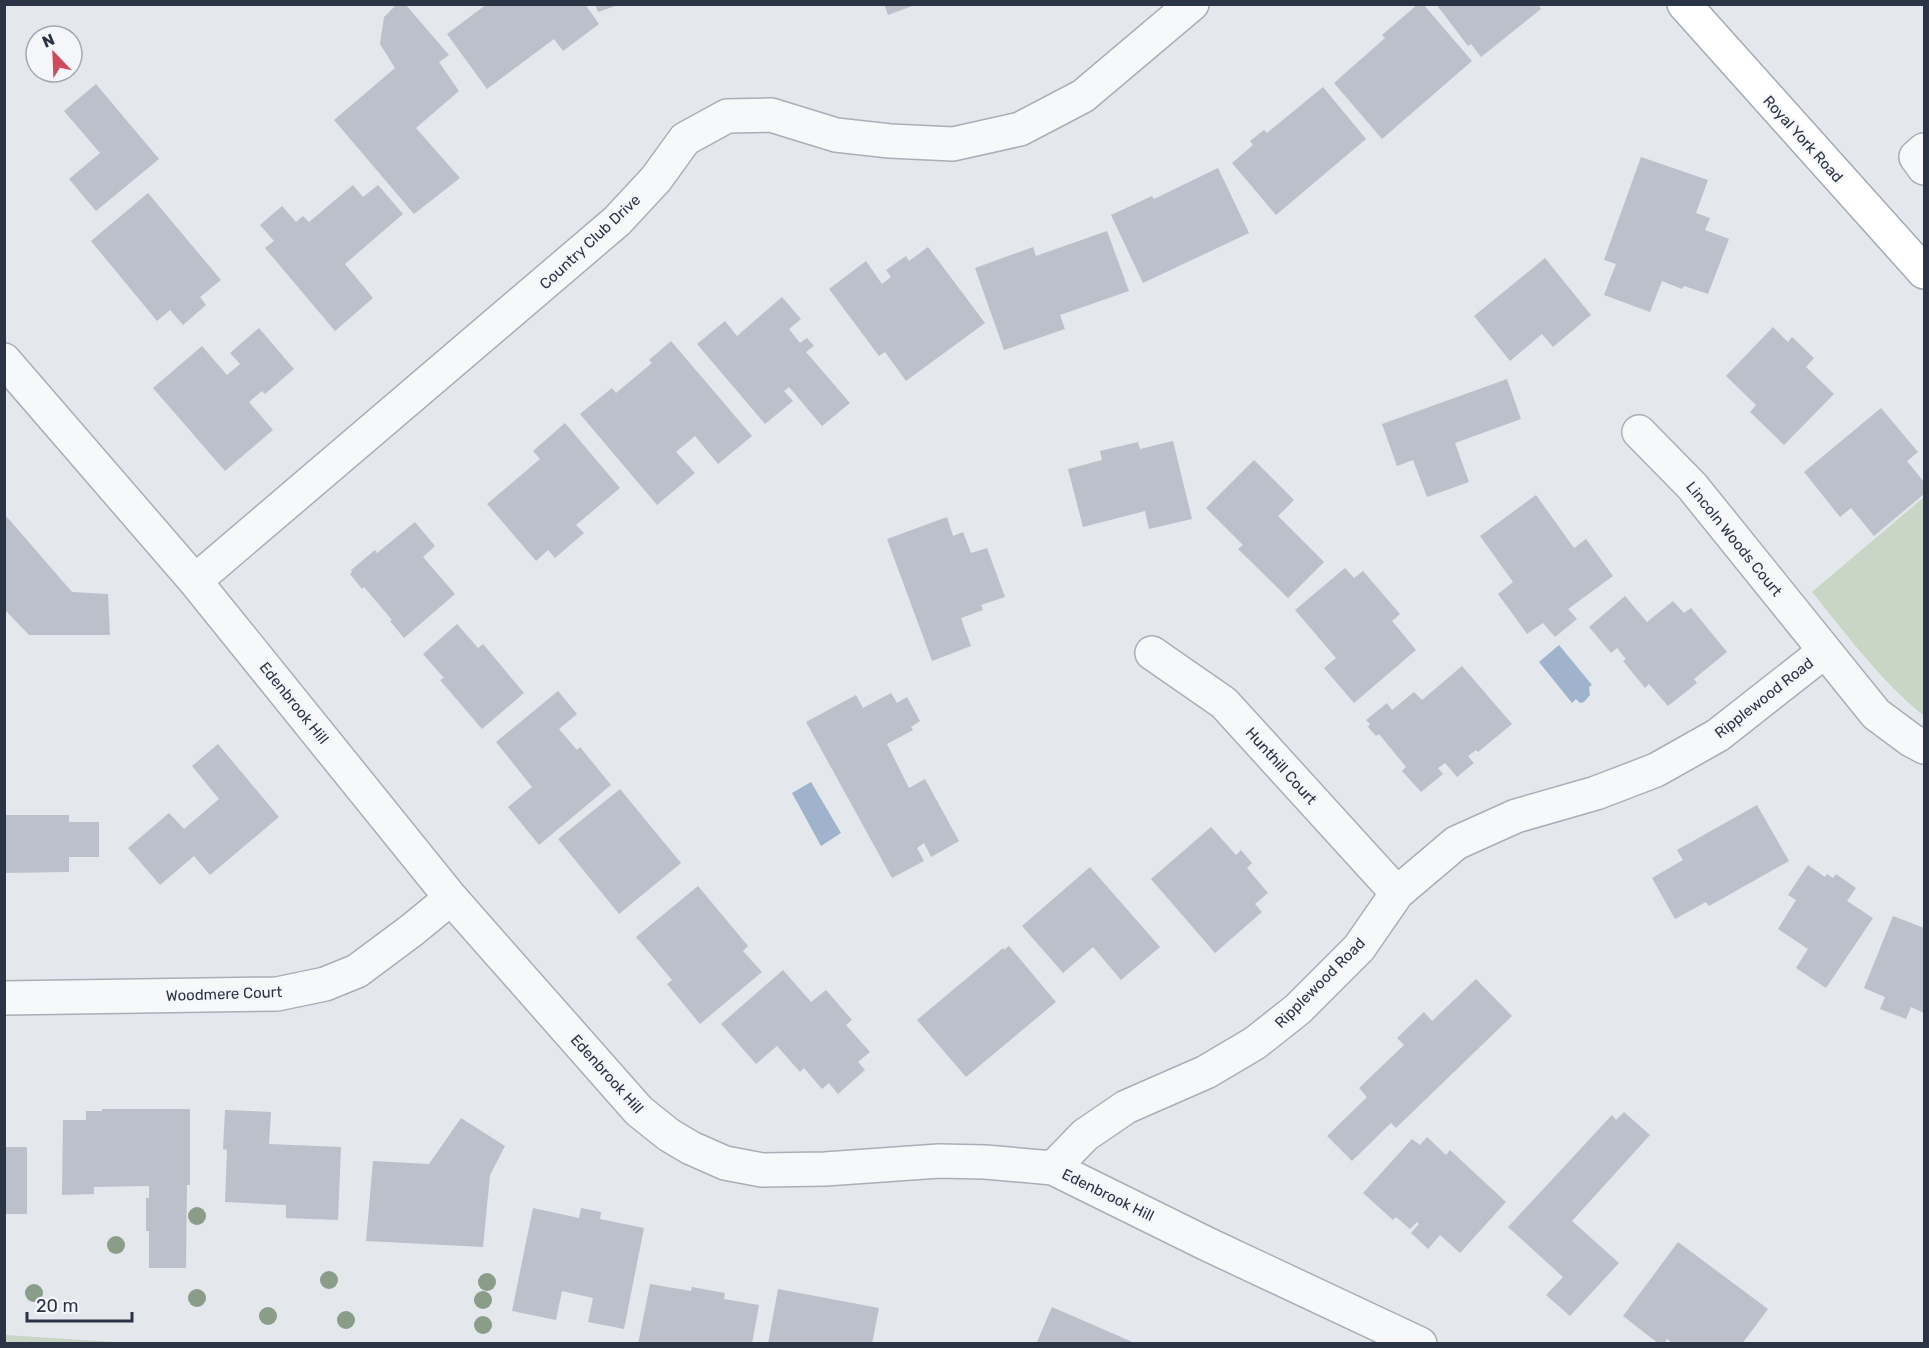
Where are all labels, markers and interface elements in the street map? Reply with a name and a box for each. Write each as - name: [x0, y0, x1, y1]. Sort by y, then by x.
- north arrow: [24, 24, 84, 84]
- text: N: [39, 30, 57, 52]
- street label: Royal York Road: [1759, 92, 1847, 186]
- street label: Country Club Drive: [536, 191, 644, 293]
- street label: Lincoln Woods Court: [1682, 478, 1786, 600]
- street label: Ripplewood Road: [1711, 654, 1817, 742]
- street label: Edenbrook Hill: [256, 658, 332, 748]
- street label: Hunthill Court: [1242, 724, 1320, 808]
- street label: Ripplewood Road: [1271, 934, 1369, 1032]
- street label: Woodmere Court: [166, 983, 283, 1005]
- street label: Edenbrook Hill: [567, 1031, 647, 1117]
- street label: Edenbrook Hill: [1059, 1165, 1157, 1225]
- scale bar: [27, 1285, 132, 1323]
- text: 20 m: [36, 1295, 78, 1317]

